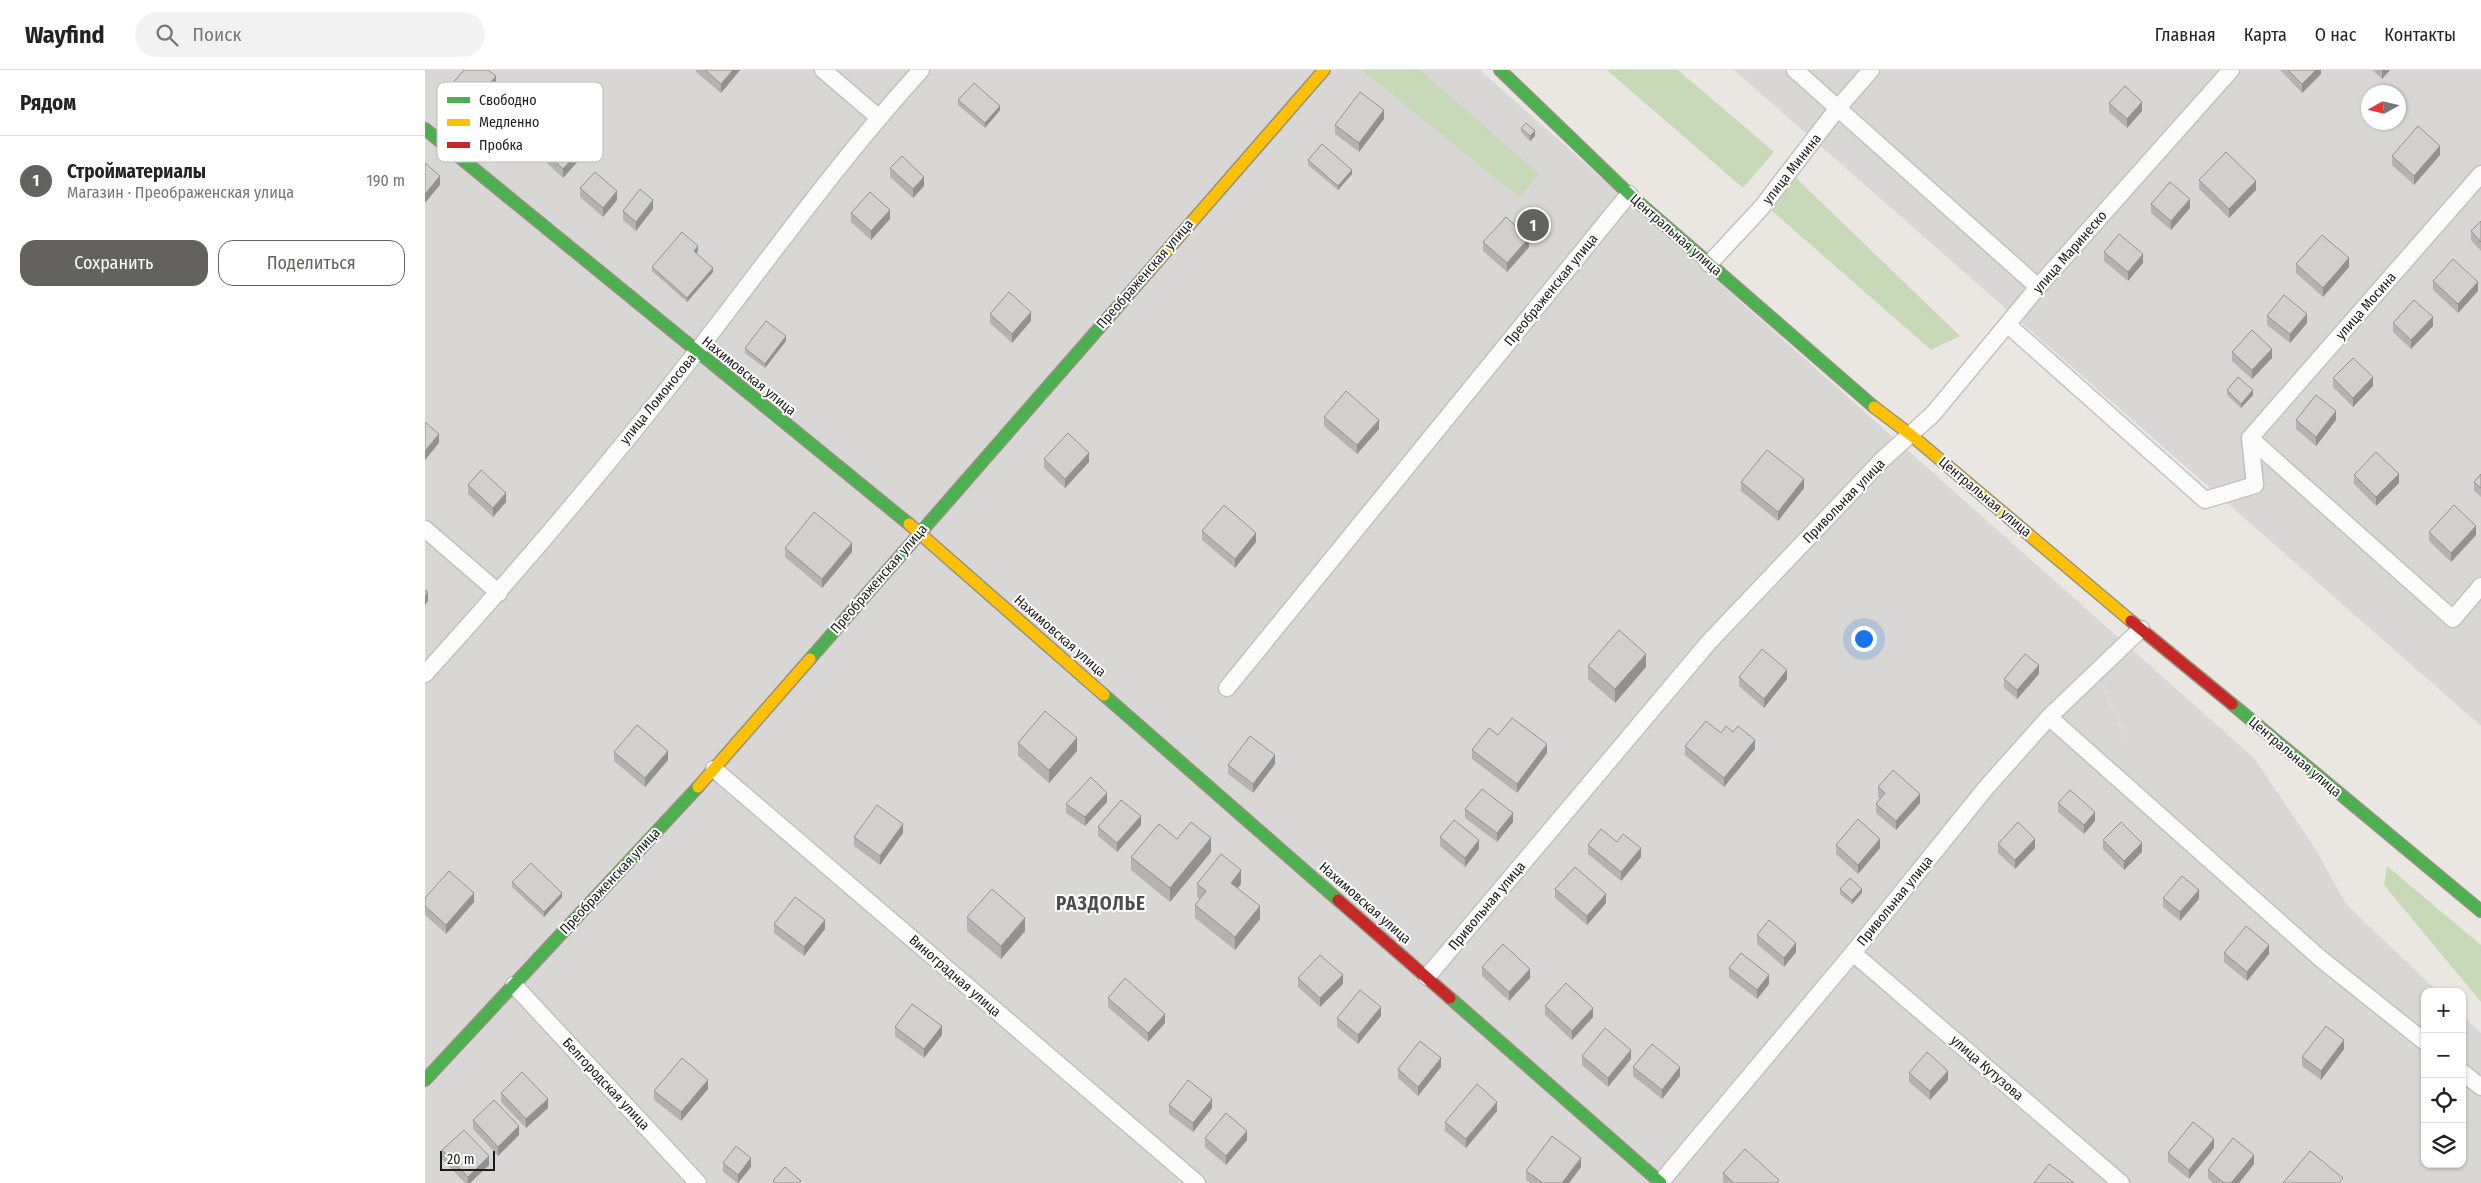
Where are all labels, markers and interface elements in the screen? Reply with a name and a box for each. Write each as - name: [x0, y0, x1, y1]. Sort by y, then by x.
- search box: [135, 12, 485, 57]
- text: Wayfind: [25, 21, 105, 49]
- icon: search: [153, 21, 181, 49]
- text: Поиск: [193, 23, 241, 46]
- text: Главная: [2155, 24, 2216, 46]
- text: Карта: [2244, 24, 2287, 46]
- text: О нас: [2315, 24, 2356, 46]
- text: Контакты: [2384, 24, 2456, 46]
- legend: [437, 82, 603, 162]
- north arrow: [2361, 85, 2406, 130]
- text: Рядом: [20, 90, 76, 116]
- text: Свободно: [479, 92, 537, 109]
- text: Медленно: [479, 114, 539, 131]
- street label: улица Минина: [1759, 130, 1825, 208]
- text: Пробка: [479, 137, 523, 154]
- text: Стройматериалы: [67, 160, 206, 183]
- text: 1: [33, 171, 39, 190]
- text: 190 m: [367, 171, 405, 190]
- text: Магазин · Преображенская улица: [67, 183, 294, 202]
- street label: Центральная улица: [1627, 191, 1725, 280]
- pin: 1: [1517, 206, 1549, 244]
- street label: улица Маринеско: [2029, 207, 2111, 297]
- street label: Преображенская улица: [1093, 216, 1197, 332]
- street label: Преображенская улица: [1501, 230, 1602, 349]
- button: Сохранить: [20, 240, 208, 286]
- button: Поделиться: [218, 240, 405, 286]
- street label: улица Мосина: [2332, 269, 2400, 343]
- street label: Нахимовская улица: [698, 333, 800, 419]
- street label: улица Ломоносова: [616, 350, 700, 448]
- street label: Центральная улица: [1935, 453, 2035, 541]
- street label: Привольная улица: [1799, 455, 1889, 547]
- street label: Преображенская улица: [827, 521, 931, 637]
- street label: Нахимовская улица: [1011, 591, 1110, 681]
- your location: [1851, 626, 1877, 652]
- street label: Центральная улица: [2245, 713, 2345, 801]
- street label: Преображенская улица: [556, 824, 664, 938]
- street label: Привольная улица: [1853, 852, 1937, 949]
- street label: Нахимовская улица: [1316, 858, 1415, 948]
- street label: Привольная улица: [1445, 858, 1529, 954]
- district label: РАЗДОЛЬЕ: [1056, 892, 1146, 915]
- street label: Виноградная улица: [906, 931, 1005, 1021]
- map controls: [2421, 988, 2466, 1168]
- button: +: [2421, 988, 2466, 1033]
- street label: улица Кутузова: [1947, 1032, 2027, 1104]
- button: −: [2421, 1033, 2466, 1078]
- street label: Белгородская улица: [559, 1034, 653, 1134]
- button: locate: [2421, 1078, 2466, 1123]
- button: layers: [2421, 1123, 2466, 1168]
- scale bar: [440, 1148, 495, 1171]
- text: 20 m: [447, 1151, 475, 1168]

